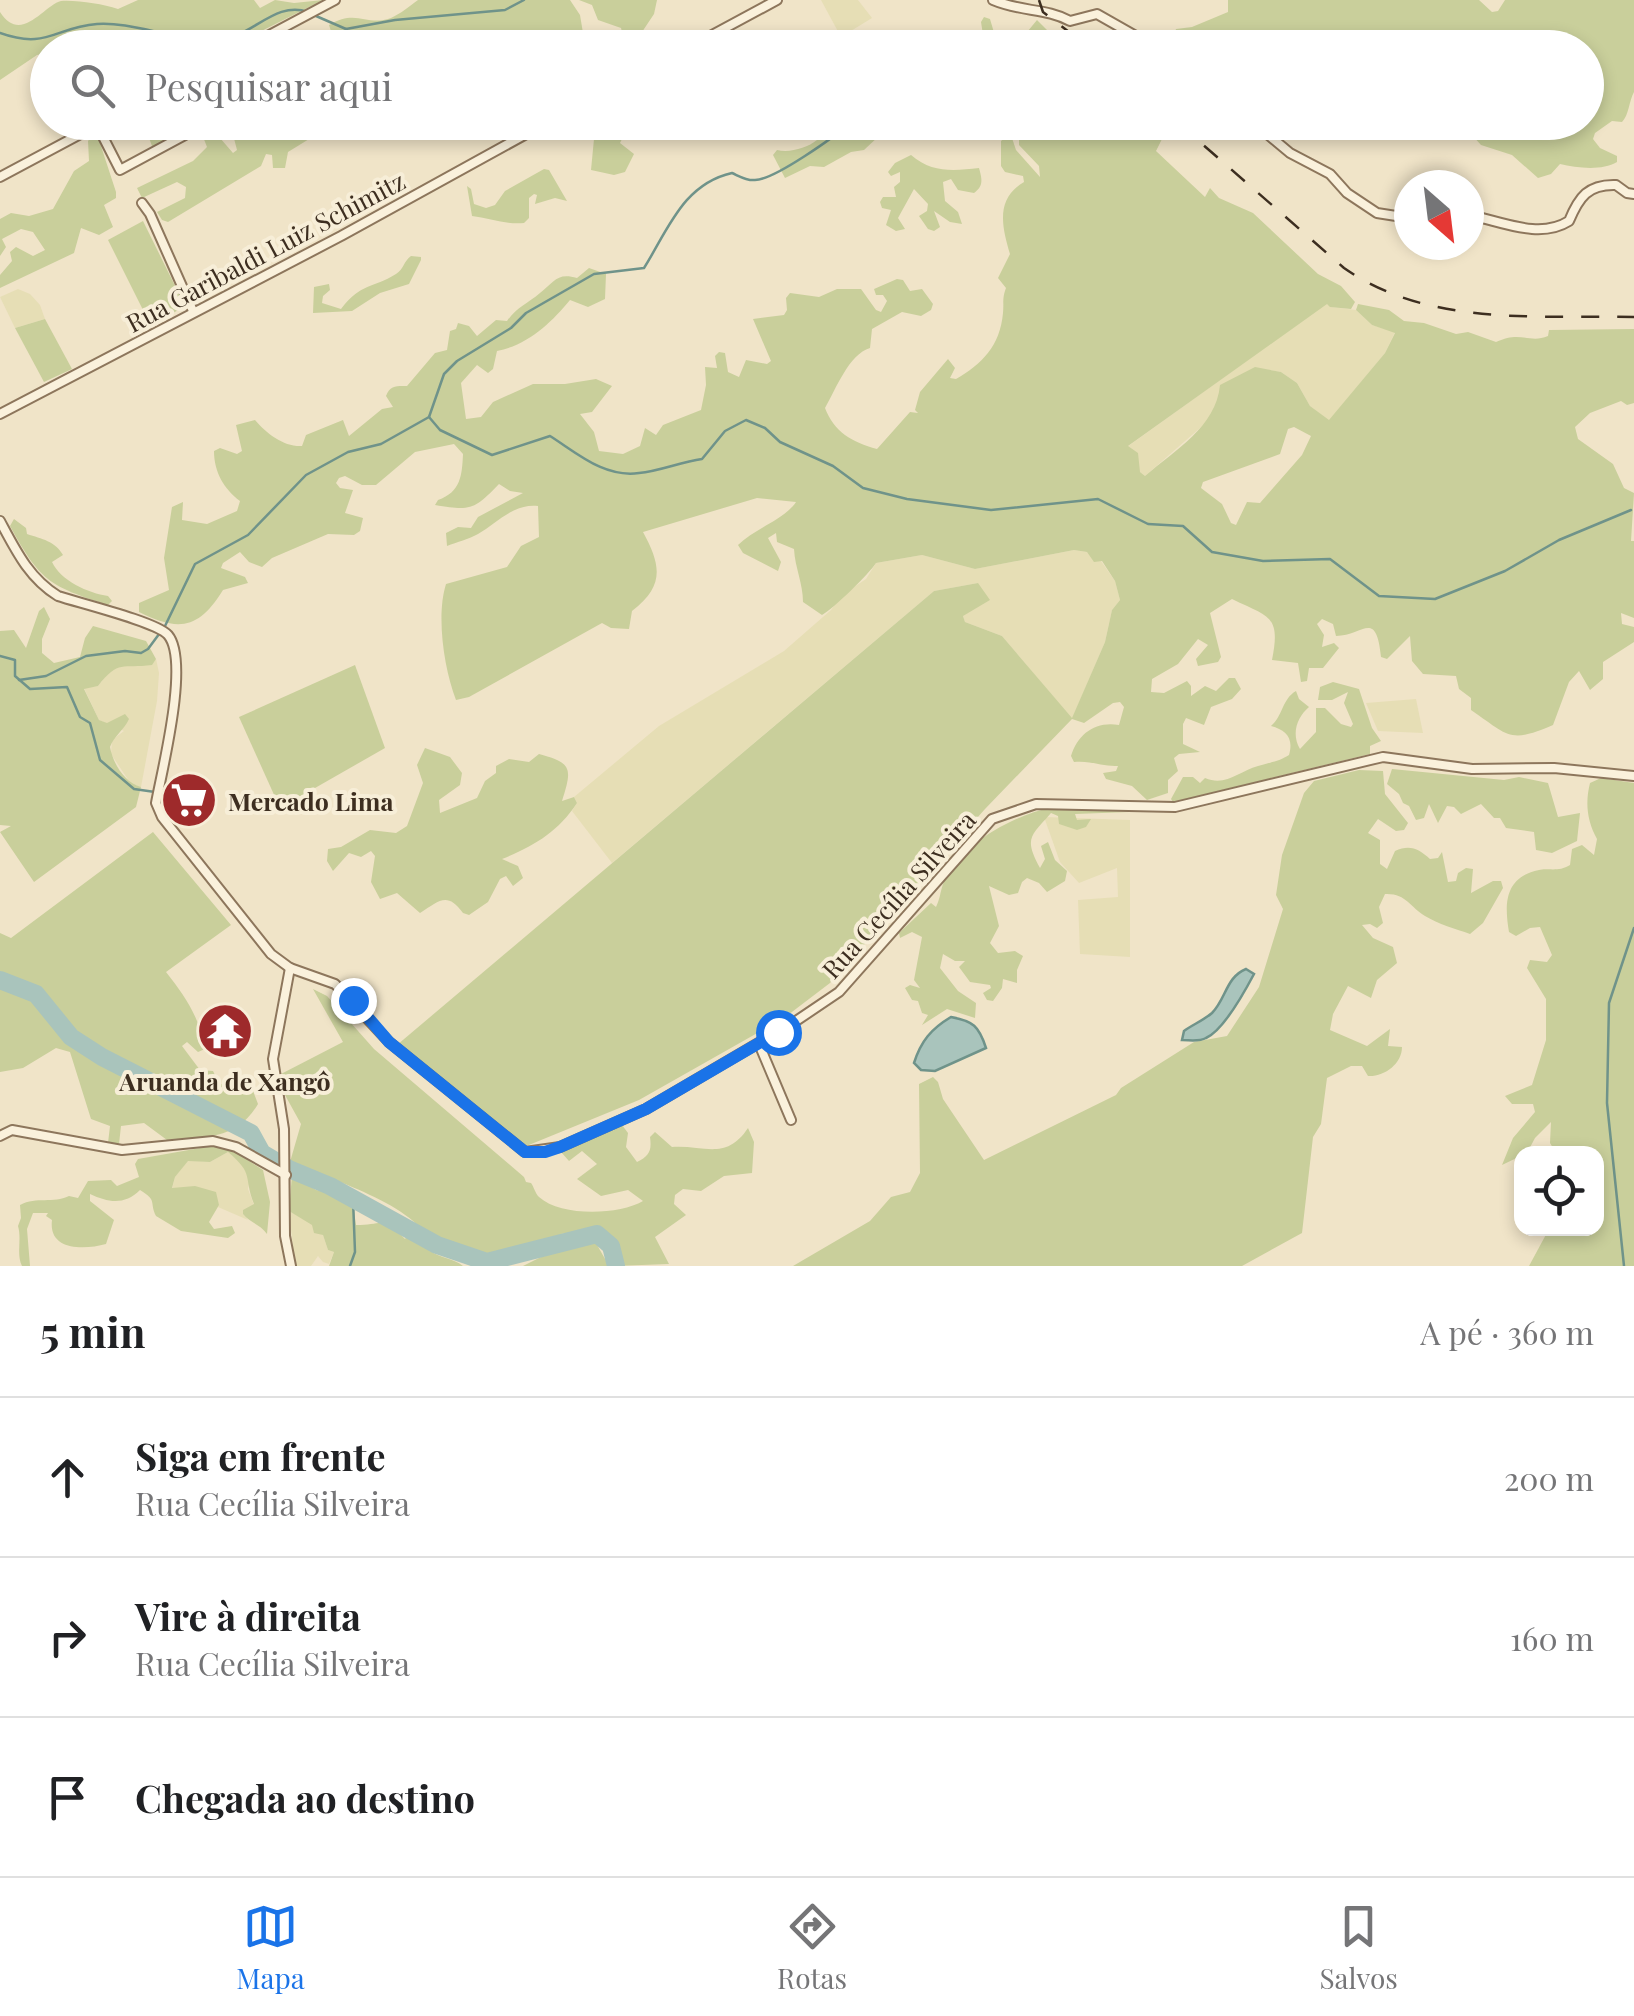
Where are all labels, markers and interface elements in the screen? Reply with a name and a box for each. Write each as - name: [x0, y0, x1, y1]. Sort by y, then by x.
- search box: [30, 30, 1604, 140]
- icon: search: [65, 58, 120, 113]
- text: Pesquisar aqui: [145, 60, 393, 111]
- street label: Rua Garibaldi Luiz Schimitz: [120, 163, 410, 339]
- north arrow: [1394, 170, 1484, 260]
- supermarket icon: Mercado Lima: [159, 770, 219, 830]
- place label: Mercado Lima: [228, 784, 393, 817]
- street label: Rua Cecília Silveira: [814, 803, 982, 985]
- route end: [331, 978, 377, 1024]
- temple icon: Aruanda de Xangô: [195, 1001, 255, 1061]
- route start: [756, 1010, 802, 1056]
- place label: Aruanda de Xangô: [118, 1064, 331, 1097]
- map controls: [1514, 1146, 1604, 1236]
- button: locate: [1514, 1146, 1604, 1236]
- text: 5 min: [40, 1303, 145, 1359]
- text: A pé · 360 m: [1420, 1310, 1594, 1353]
- text: Siga em frente: [135, 1430, 386, 1481]
- icon: ahead: [40, 1450, 95, 1505]
- text: 200 m: [1504, 1456, 1594, 1499]
- text: Rua Cecília Silveira: [135, 1481, 410, 1524]
- text: Vire à direita: [135, 1590, 361, 1641]
- icon: right: [40, 1610, 95, 1665]
- text: 160 m: [1510, 1616, 1594, 1659]
- text: Rua Cecília Silveira: [135, 1641, 410, 1684]
- icon: arrive: [40, 1770, 95, 1825]
- text: Chegada ao destino: [135, 1772, 475, 1823]
- tab: Mapa: [236, 1899, 305, 1996]
- tab: Rotas: [777, 1899, 847, 1996]
- tab: Salvos: [1319, 1899, 1398, 1996]

